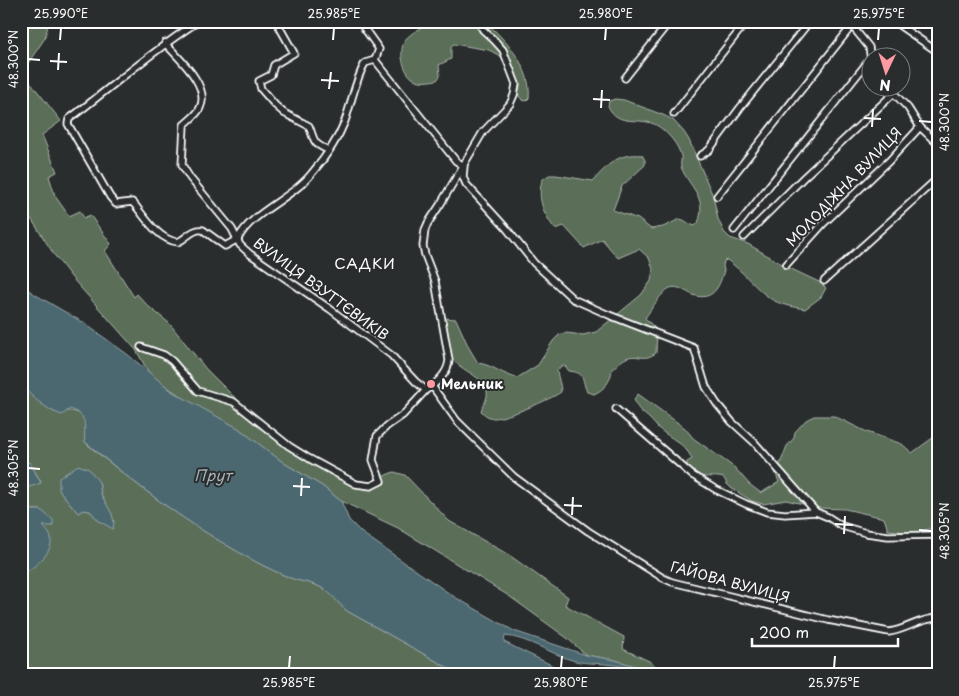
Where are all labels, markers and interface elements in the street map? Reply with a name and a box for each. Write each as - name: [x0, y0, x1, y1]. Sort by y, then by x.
- text: 25.990°E: [34, 4, 88, 22]
- text: 25.985°E: [307, 4, 361, 22]
- text: 25.980°E: [579, 4, 633, 22]
- text: 25.975°E: [853, 4, 905, 22]
- text: 48.300°N: [4, 30, 22, 88]
- north arrow: [862, 48, 912, 98]
- text: N: [879, 75, 891, 96]
- text: 48.300°N: [935, 93, 953, 151]
- street label: МОЛОДІЖНА ВУЛИЦЯ: [781, 122, 906, 251]
- street label: ВУЛИЦЯ ВЗУТТЄВИКІВ: [249, 232, 393, 345]
- district label: САДКИ: [334, 251, 396, 274]
- place label: Мельник: [441, 373, 503, 394]
- marker: Мельник: [425, 378, 437, 390]
- text: 48.305°N: [4, 439, 22, 497]
- water label: Прут: [194, 463, 234, 486]
- text: 48.305°N: [935, 502, 953, 560]
- street label: ГАЙОВА ВУЛИЦЯ: [668, 555, 792, 608]
- scale bar: [752, 616, 898, 648]
- text: 200 m: [759, 620, 809, 643]
- text: 25.985°E: [262, 673, 316, 691]
- text: 25.980°E: [534, 673, 588, 691]
- text: 25.975°E: [808, 673, 860, 691]

